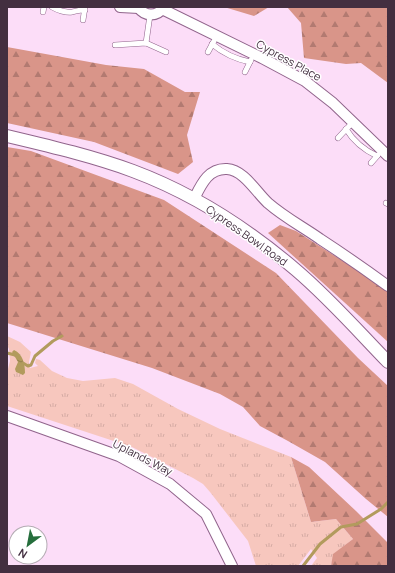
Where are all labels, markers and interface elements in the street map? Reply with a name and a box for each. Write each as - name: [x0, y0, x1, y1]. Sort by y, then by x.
- street label: Cypress Place: [254, 36, 325, 84]
- street label: Cypress Bowl Road: [203, 201, 291, 269]
- street label: Uplands Way: [111, 435, 176, 479]
- north arrow: [8, 525, 48, 565]
- text: N: [15, 545, 30, 562]

